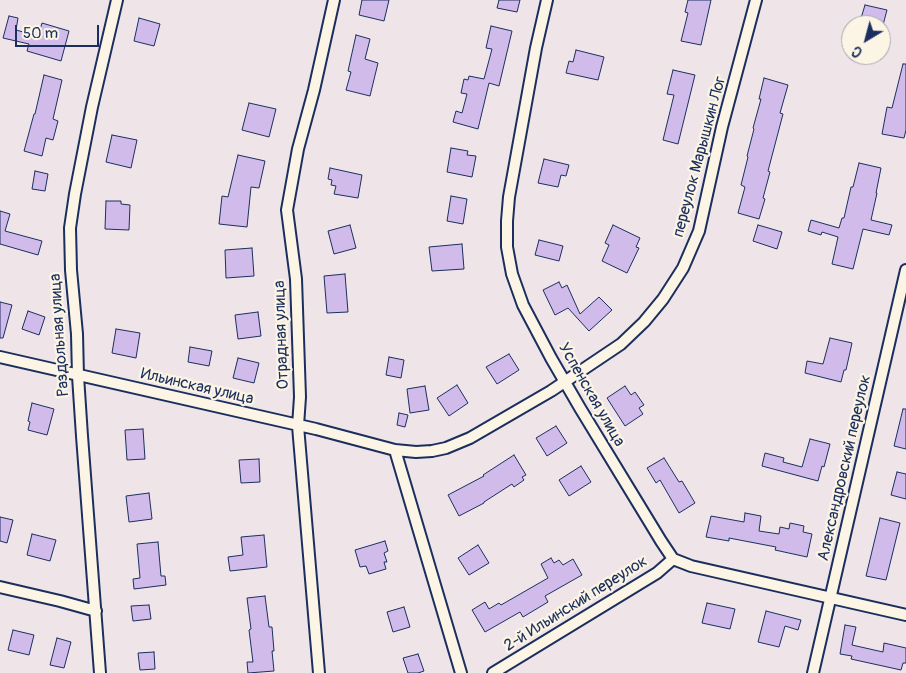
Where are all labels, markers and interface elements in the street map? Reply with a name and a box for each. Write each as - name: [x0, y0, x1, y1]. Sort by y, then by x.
- scale bar: [18, 15, 101, 47]
- north arrow: [841, 15, 891, 65]
- text: 50 m: [23, 24, 58, 43]
- text: С: [849, 42, 866, 61]
- street label: переулок Марышкин Лог: [669, 75, 731, 239]
- street label: Раздольная улица: [46, 273, 74, 397]
- street label: Отрадная улица: [271, 280, 293, 390]
- street label: Успенская улица: [554, 340, 628, 450]
- street label: Ильинская улица: [139, 365, 255, 409]
- street label: Александровский переулок: [814, 373, 876, 563]
- street label: 2-й Ильинский переулок: [501, 552, 651, 656]

